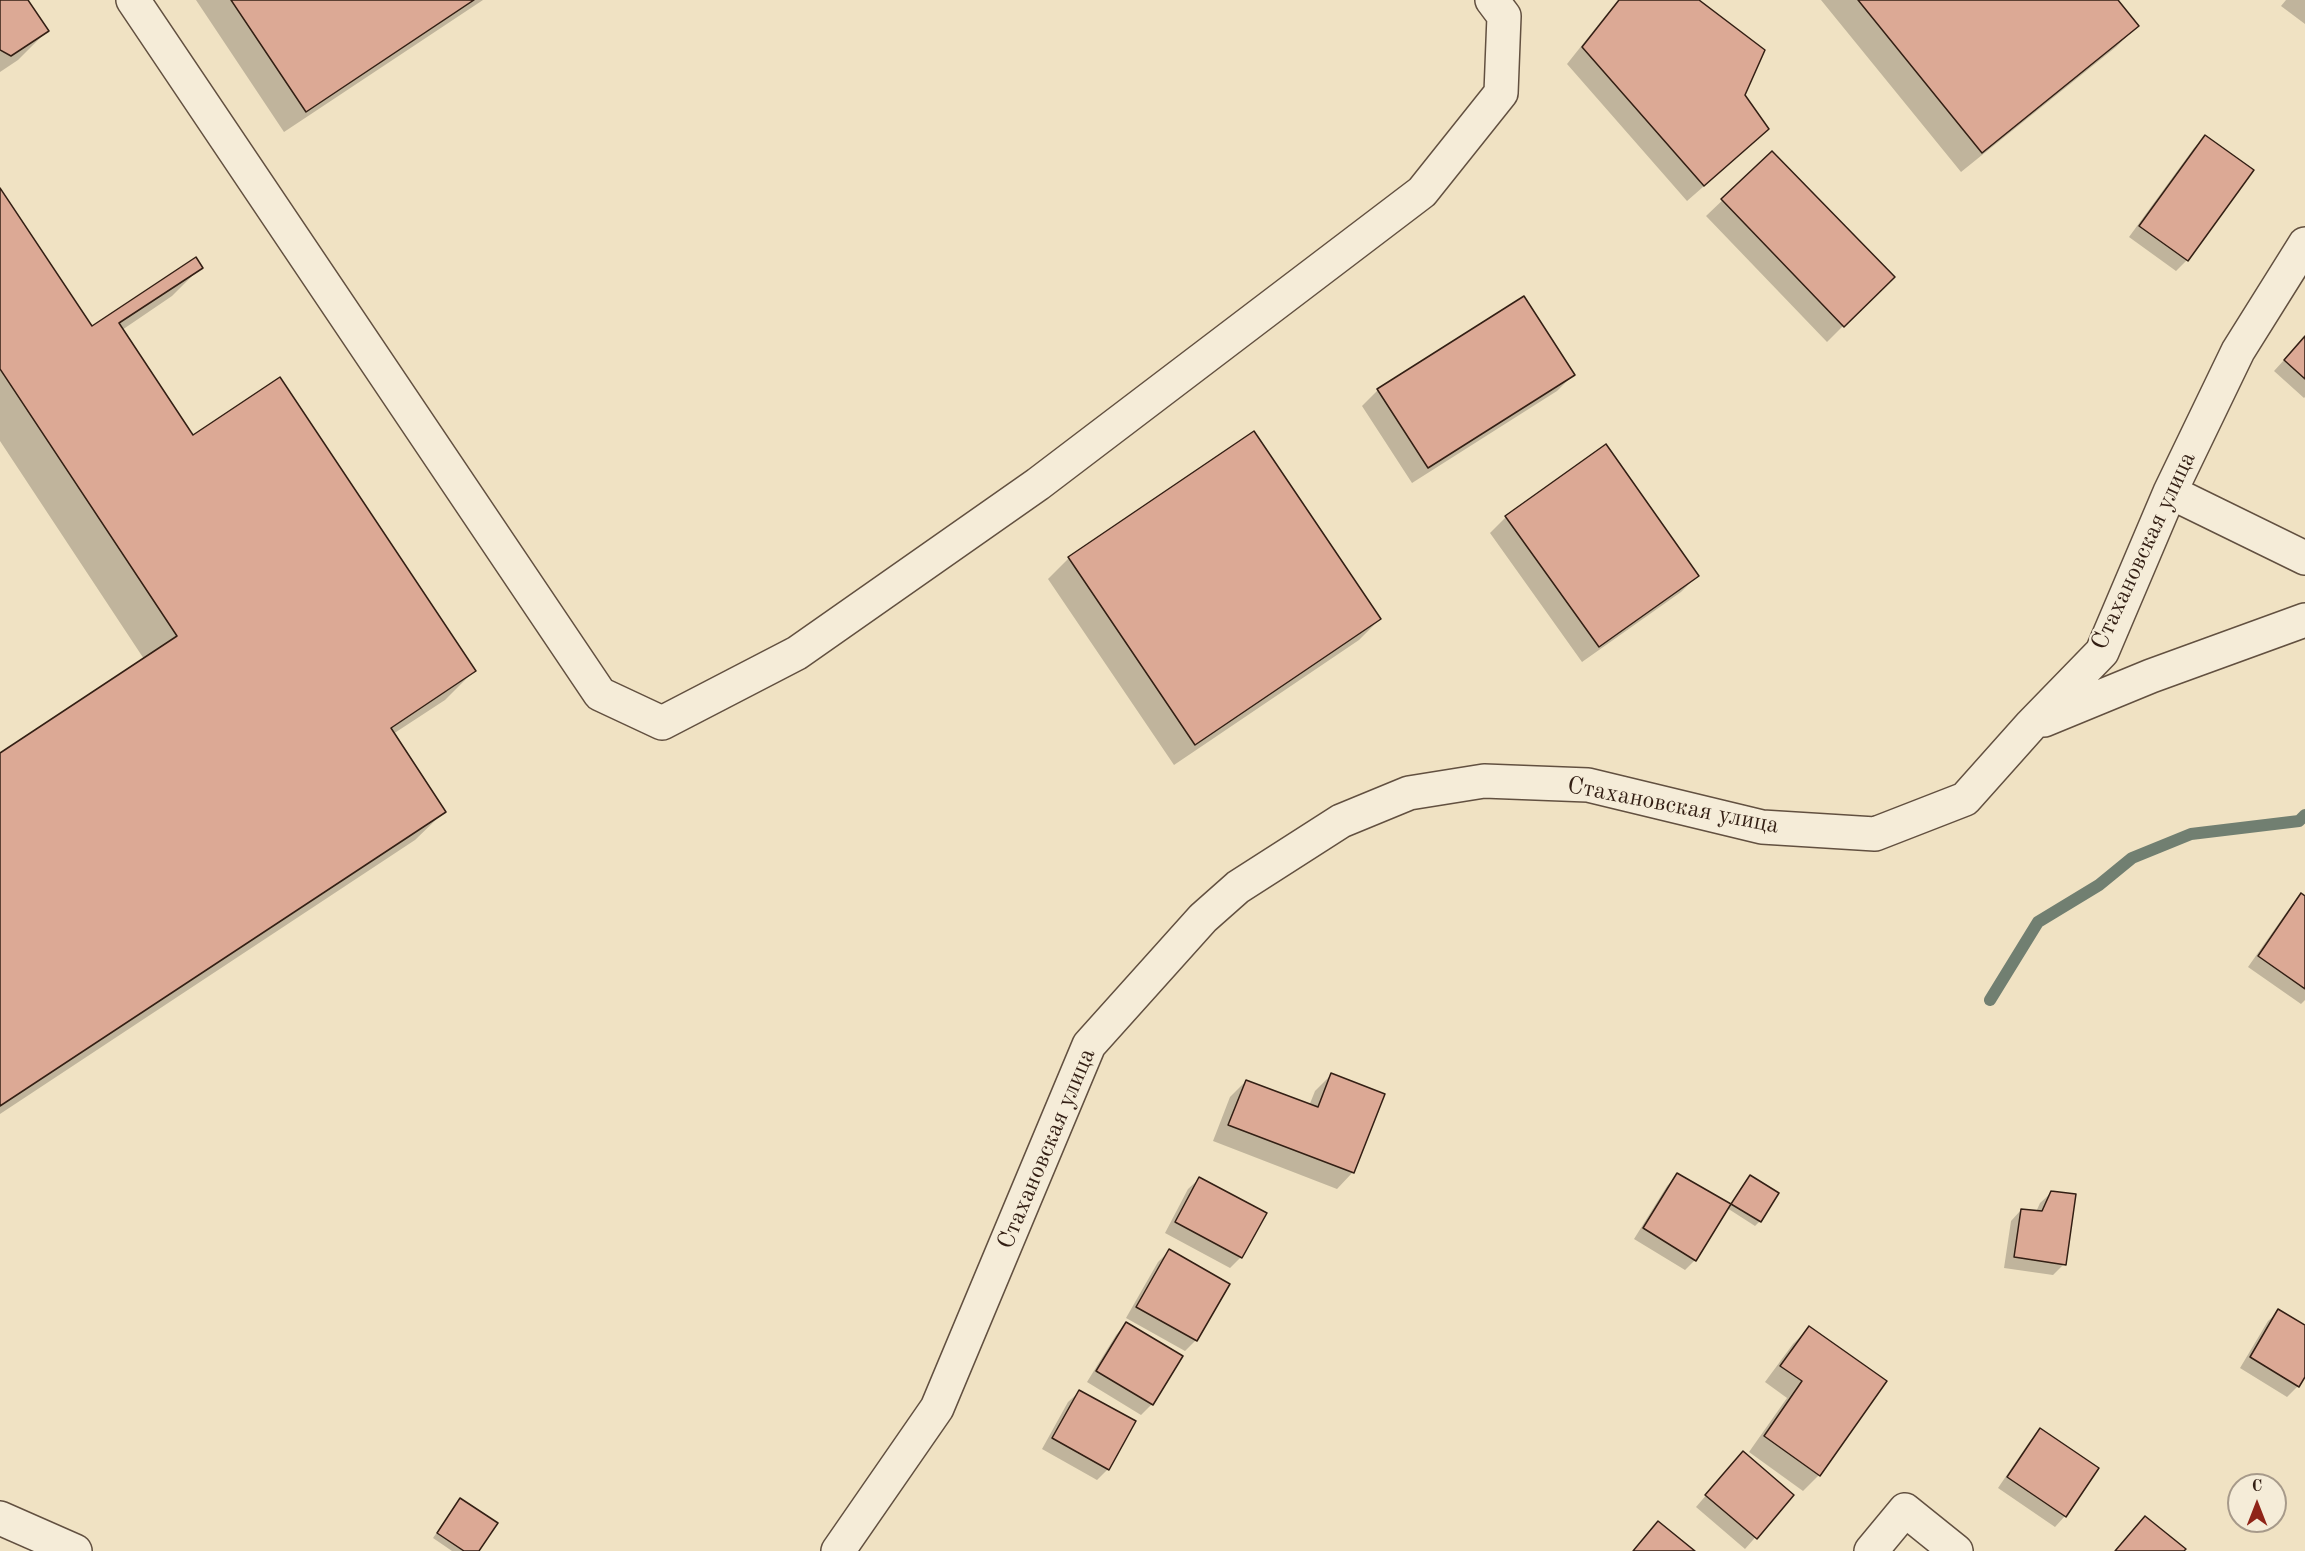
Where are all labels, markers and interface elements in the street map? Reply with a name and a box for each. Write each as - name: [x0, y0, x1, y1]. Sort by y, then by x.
- street label: Стахановская улица: [2085, 447, 2203, 655]
- street label: Стахановская улица: [1565, 771, 1781, 841]
- street label: Стахановская улица: [992, 1044, 1102, 1254]
- north arrow: [2227, 1473, 2287, 1533]
- text: С: [2252, 1479, 2262, 1495]

